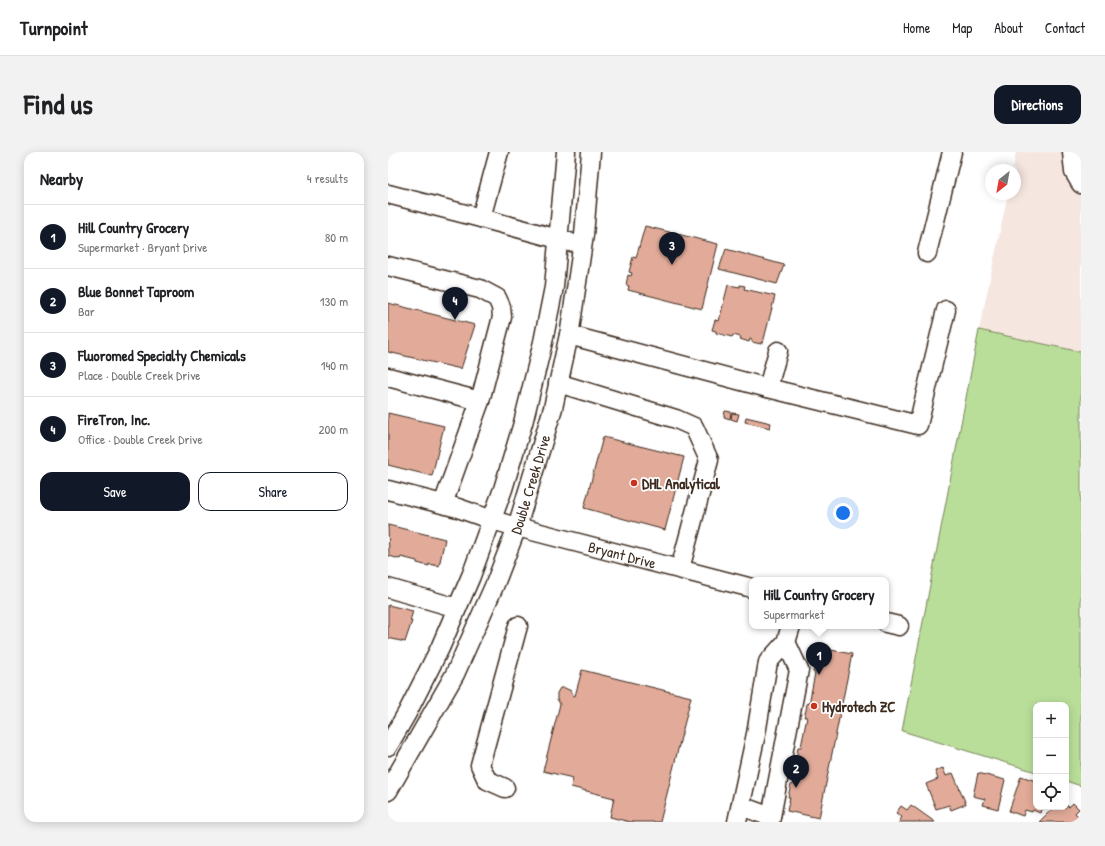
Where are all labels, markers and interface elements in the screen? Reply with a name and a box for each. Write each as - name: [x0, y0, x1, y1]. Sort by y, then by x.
- text: Turnpoint: [20, 15, 88, 41]
- text: Home: [903, 18, 930, 37]
- text: Map: [952, 18, 972, 37]
- text: About: [994, 18, 1023, 37]
- text: Contact: [1045, 18, 1085, 37]
- text: Find us: [24, 85, 93, 123]
- button: Directions: [994, 85, 1081, 124]
- north arrow: [985, 164, 1021, 200]
- text: Nearby: [40, 167, 83, 190]
- text: 4 results: [307, 169, 348, 187]
- text: Hill Country Grocery: [78, 217, 189, 238]
- text: 1: [51, 228, 55, 246]
- text: 80 m: [325, 228, 348, 246]
- pin: 3: [659, 232, 685, 265]
- text: Supermarket · Bryant Drive: [78, 238, 207, 256]
- text: Blue Bonnet Taproom: [78, 281, 194, 302]
- pin: 4: [442, 287, 468, 320]
- text: 2: [50, 292, 56, 310]
- text: 130 m: [320, 292, 348, 310]
- text: Bar: [78, 302, 95, 320]
- text: Fluoromed Specialty Chemicals: [78, 345, 246, 366]
- text: 3: [50, 356, 56, 374]
- text: 140 m: [321, 356, 348, 374]
- text: Place · Double Creek Drive: [78, 366, 201, 384]
- text: FireTron, Inc.: [78, 409, 150, 430]
- text: 4: [51, 420, 55, 438]
- text: 200 m: [318, 420, 348, 438]
- text: Office · Double Creek Drive: [78, 430, 203, 448]
- street label: Double Creek Drive: [505, 432, 555, 537]
- button: Save: [40, 472, 190, 511]
- button: Share: [198, 472, 348, 511]
- place label: DHL Analytical: [642, 473, 721, 495]
- marker: DHL Analytical: [629, 478, 639, 488]
- your location: [833, 503, 853, 523]
- street label: Bryant Drive: [586, 535, 658, 573]
- popup: [749, 577, 889, 629]
- text: Hill Country Grocery: [763, 584, 875, 605]
- text: Supermarket: [763, 605, 824, 623]
- pin: 1: [806, 642, 832, 675]
- place label: Hydrotech ZC: [822, 696, 896, 718]
- marker: Hydrotech ZC: [809, 701, 819, 711]
- map controls: [1033, 702, 1069, 810]
- button: +: [1033, 702, 1069, 738]
- button: −: [1033, 738, 1069, 774]
- pin: 2: [783, 755, 809, 788]
- button: locate: [1033, 774, 1069, 810]

